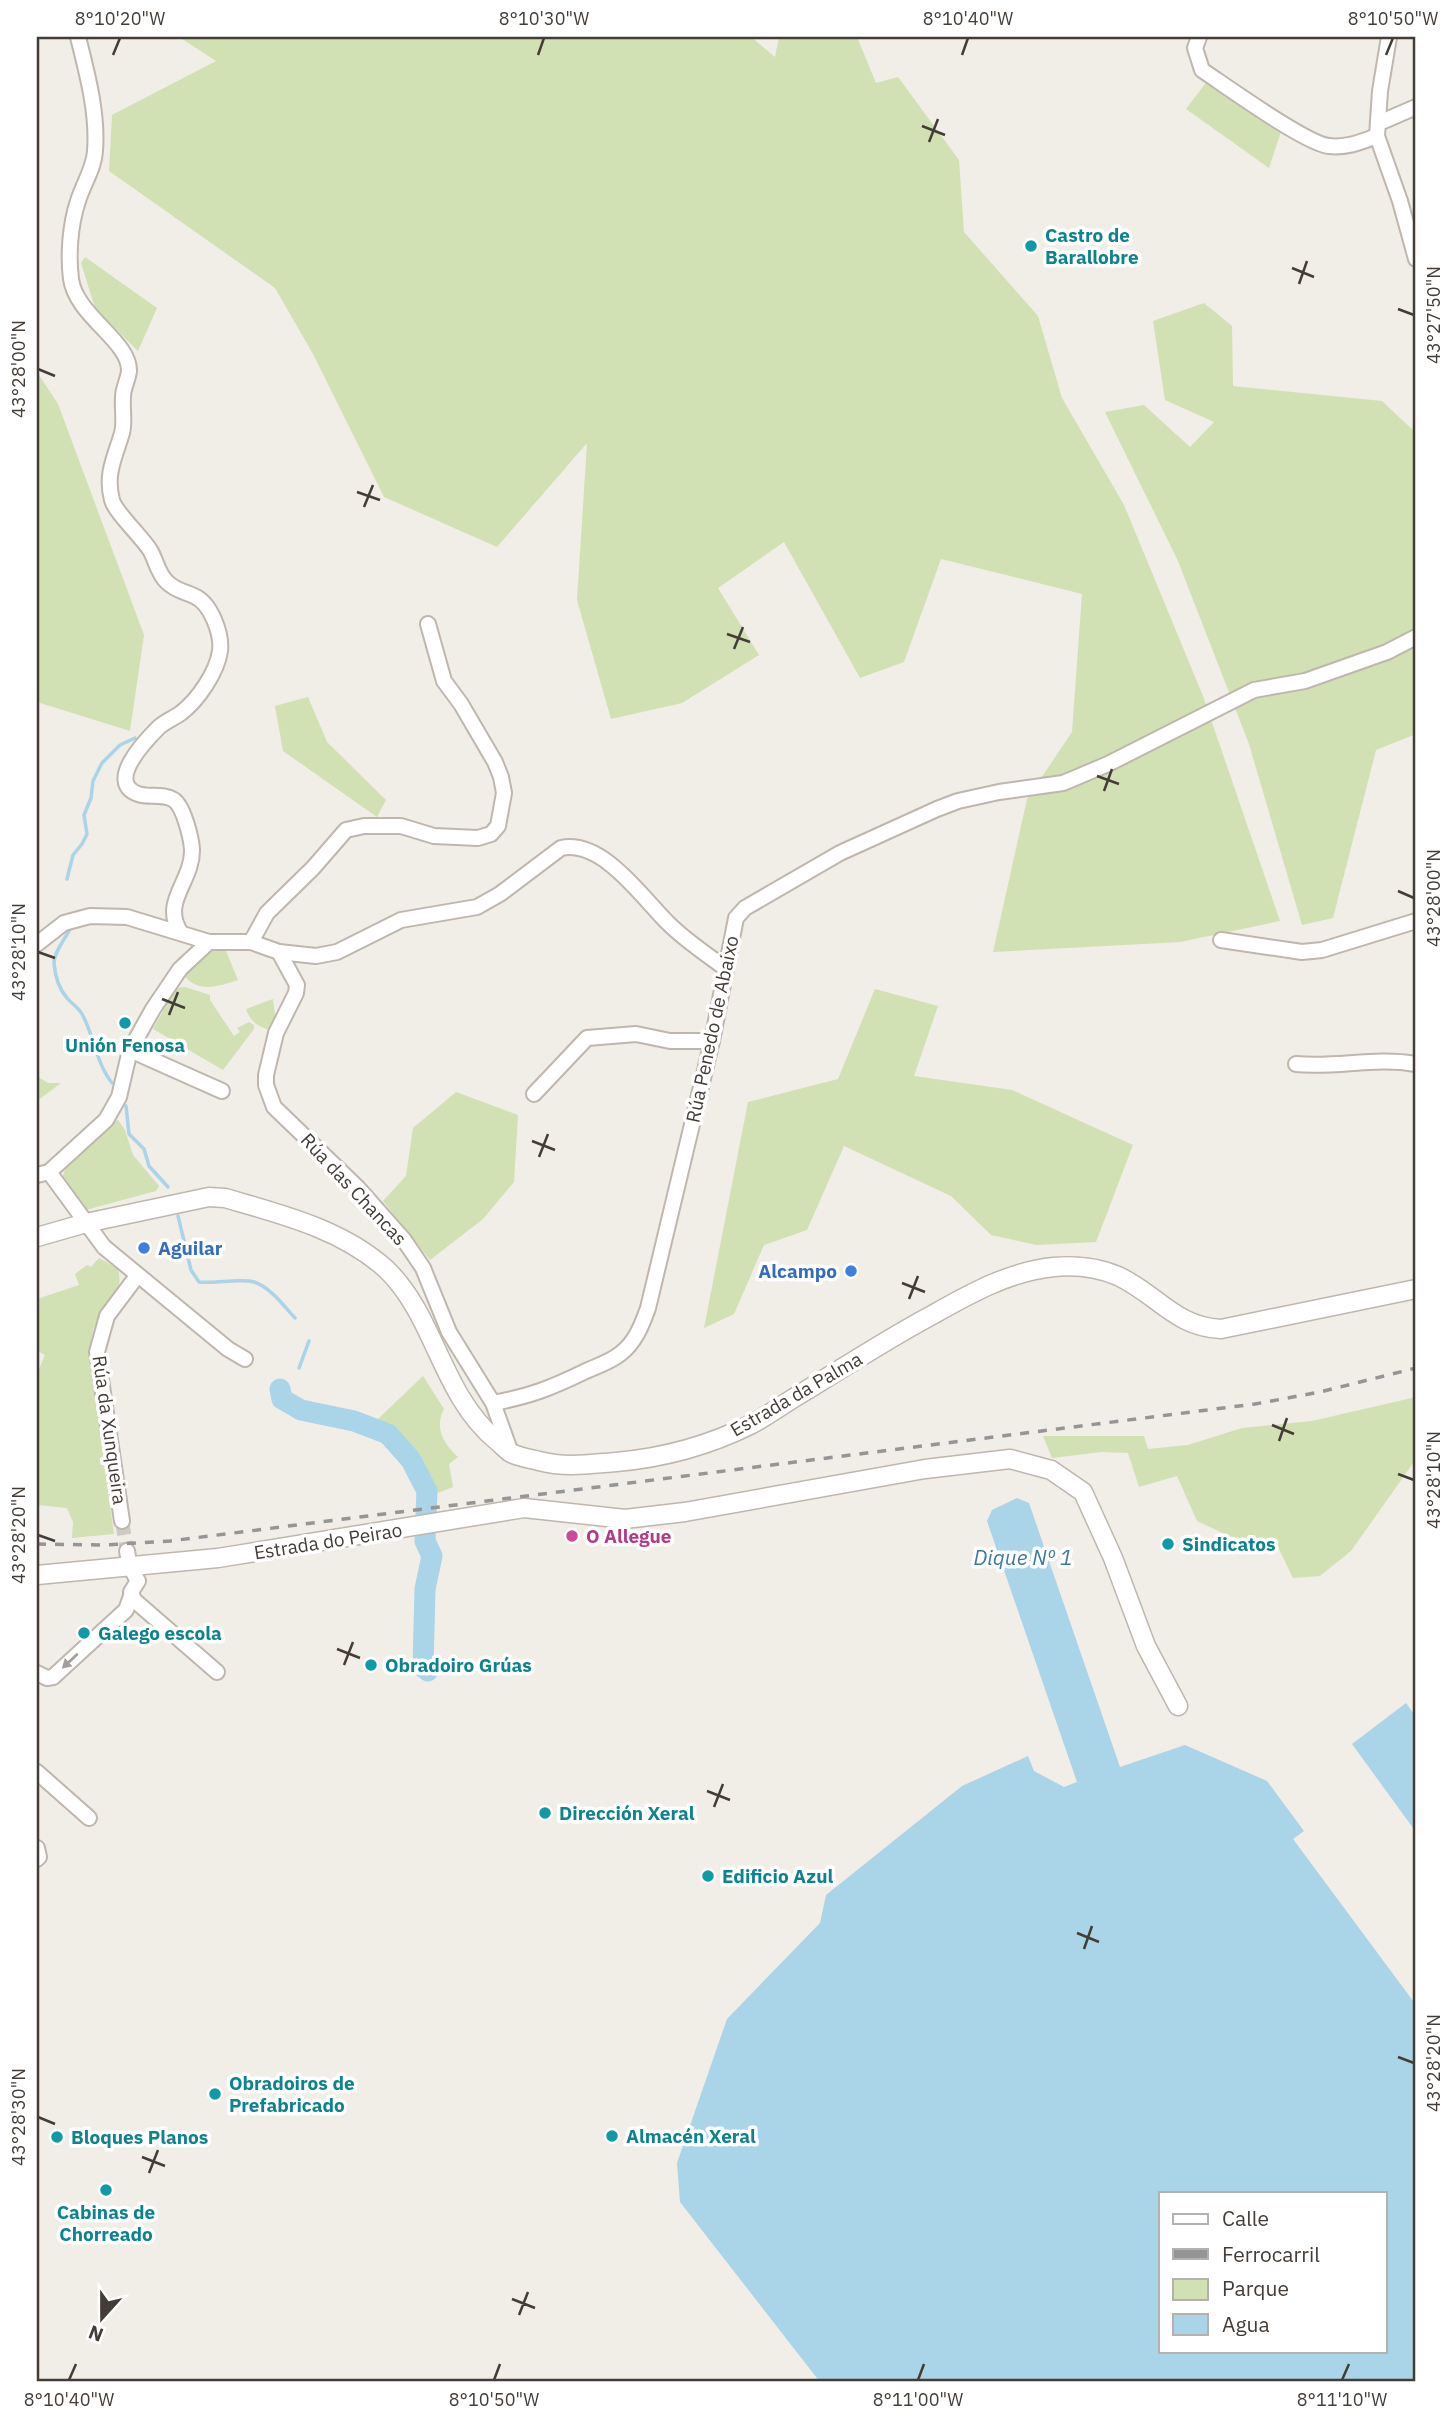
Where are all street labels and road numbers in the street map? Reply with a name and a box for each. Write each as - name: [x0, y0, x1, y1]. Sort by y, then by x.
- street label: Rúa Penedo de Abaixo: [680, 933, 744, 1125]
- street label: Rúa das Chancas: [296, 1128, 412, 1250]
- street label: Estrada da Palma: [726, 1346, 866, 1442]
- street label: Rúa da Xunqueira: [88, 1354, 132, 1506]
- street label: Estrada do Peirao: [252, 1517, 404, 1565]

